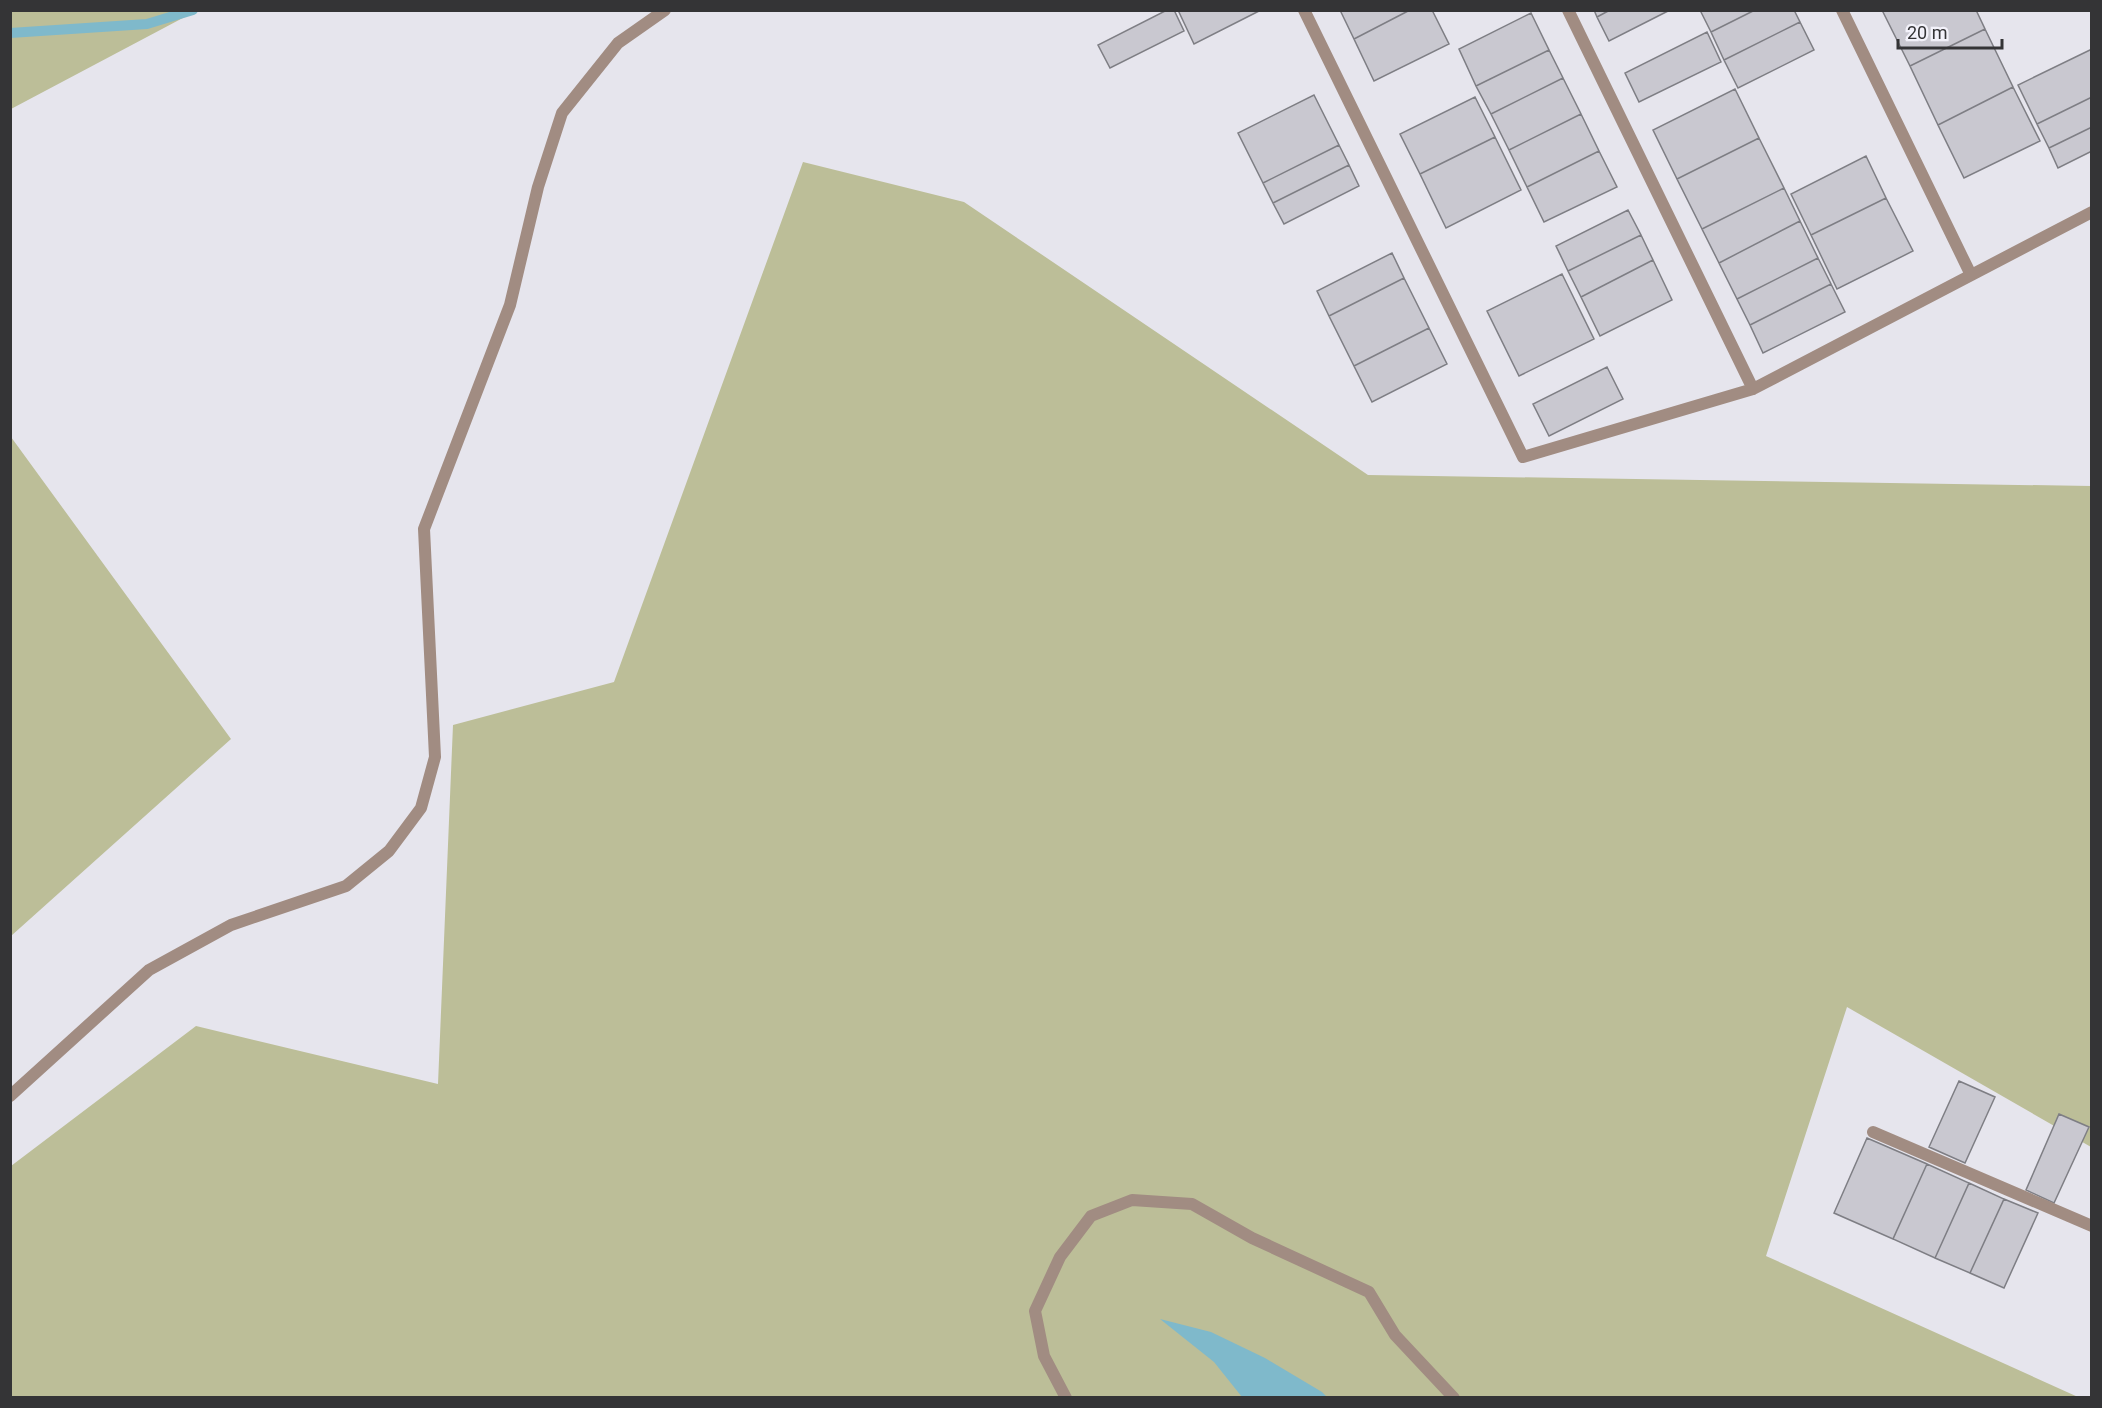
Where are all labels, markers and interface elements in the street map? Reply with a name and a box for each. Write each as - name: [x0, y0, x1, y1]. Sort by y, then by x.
- scale bar: [1898, 12, 2002, 50]
- text: 20 m: [1907, 22, 1947, 43]

